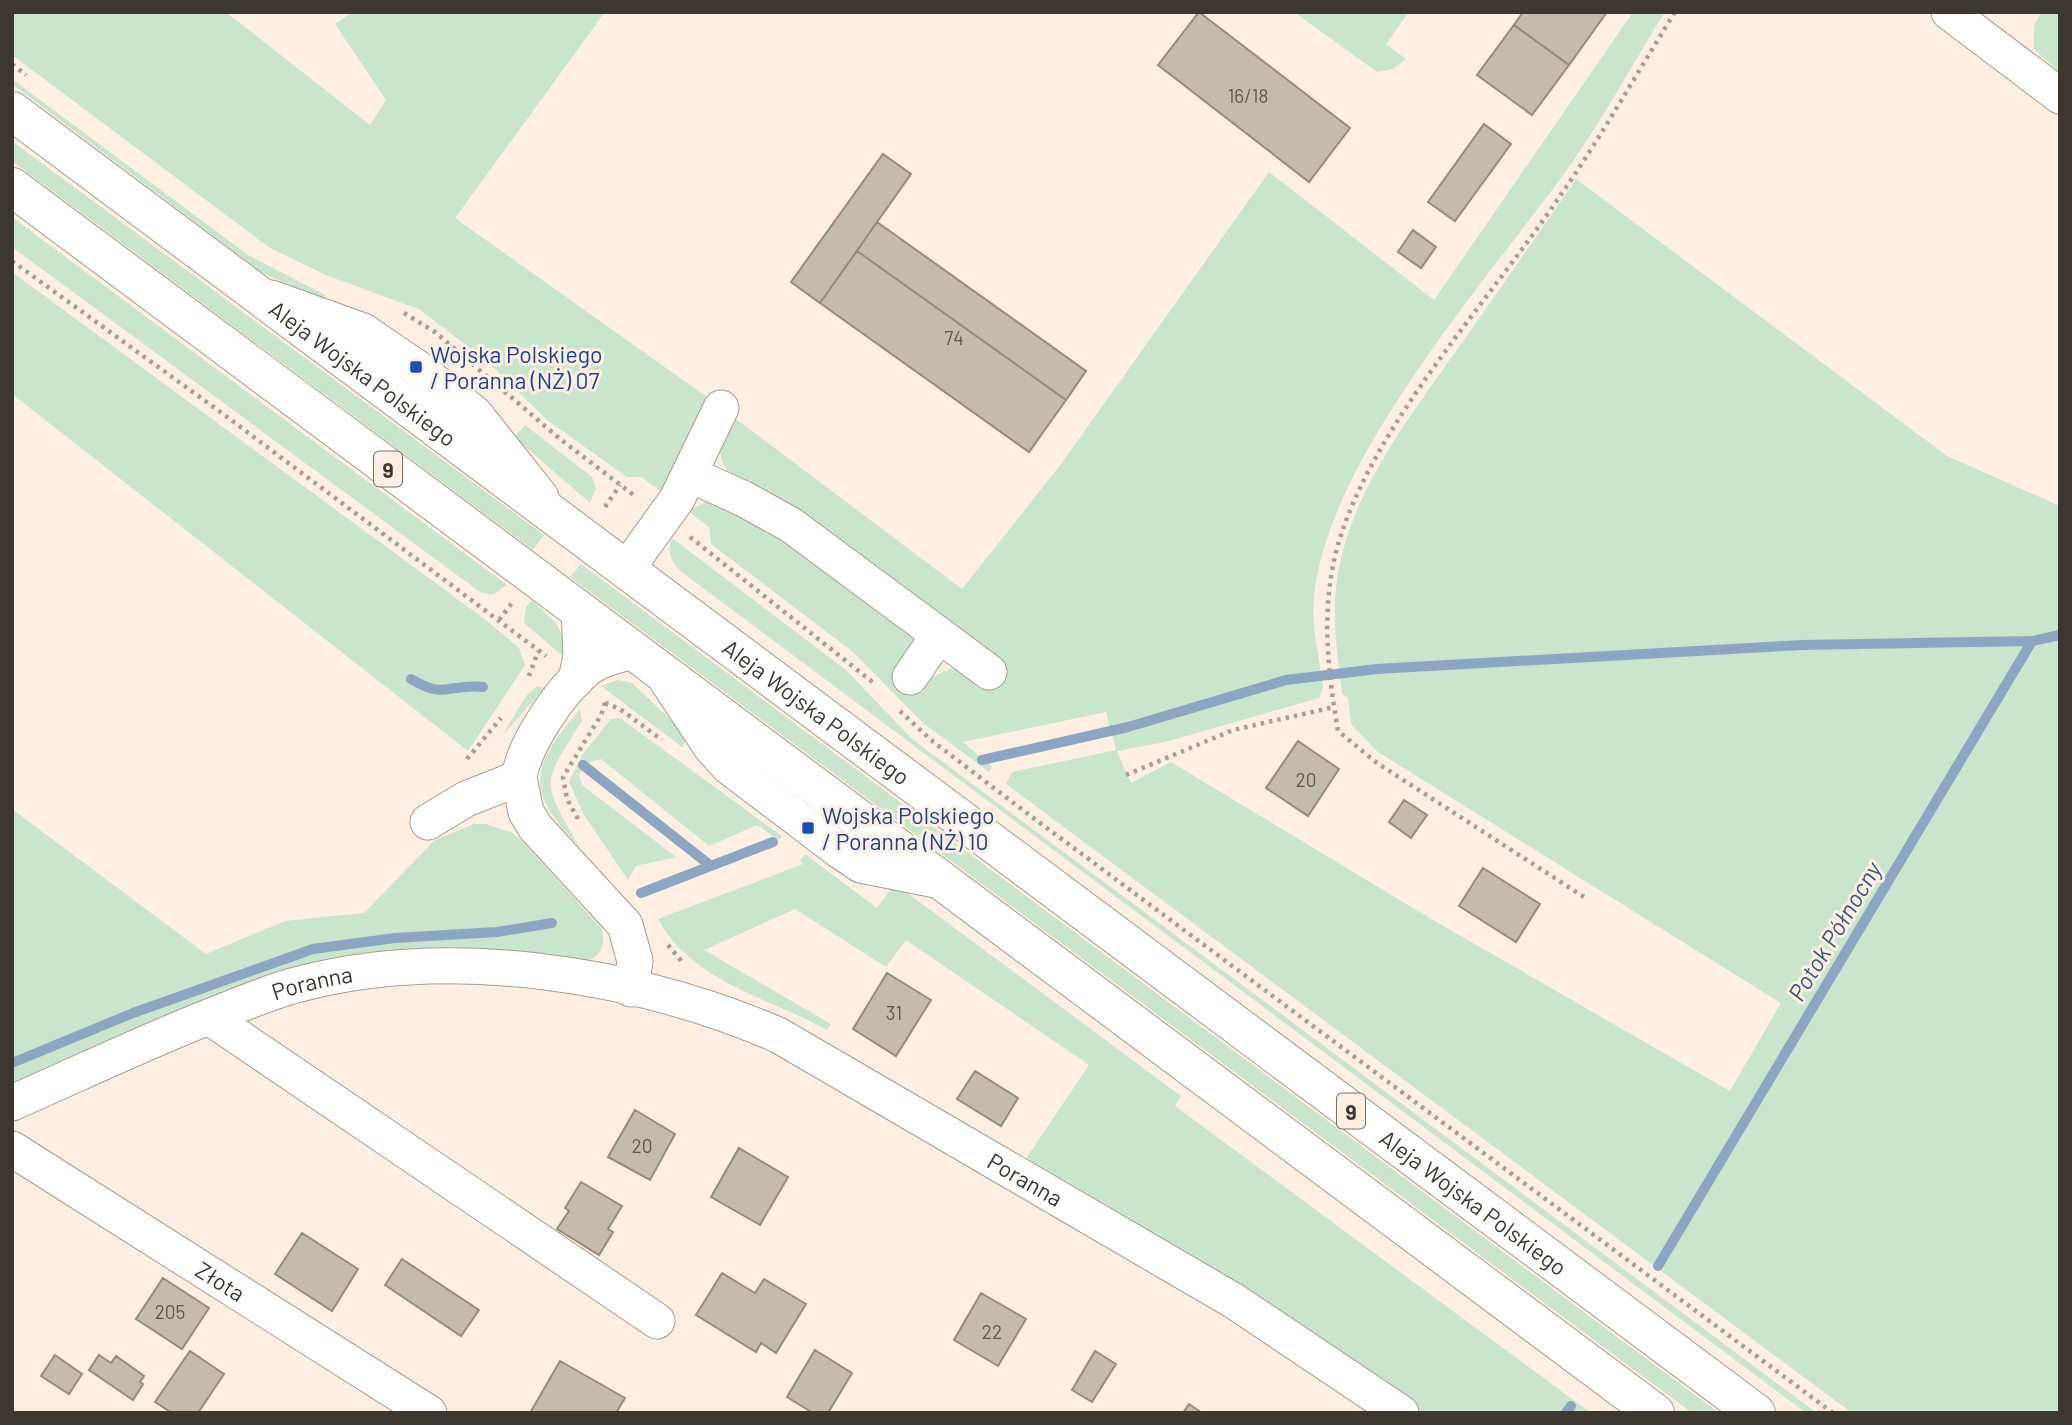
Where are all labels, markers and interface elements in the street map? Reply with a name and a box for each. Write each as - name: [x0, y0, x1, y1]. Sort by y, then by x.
- house number: 16/18: [1228, 84, 1268, 107]
- street label: Aleja Wojska Polskiego: [264, 294, 462, 452]
- house number: 74: [944, 326, 964, 349]
- place label: Wojska Polskiego / Poranna (NŻ) 07: [430, 340, 603, 394]
- marker: Wojska Polskiego / Poranna (NŻ) 07: [408, 359, 424, 375]
- road number: 9: [374, 452, 402, 486]
- street label: Aleja Wojska Polskiego: [718, 633, 916, 791]
- house number: 20: [1296, 768, 1316, 791]
- place label: Wojska Polskiego / Poranna (NŻ) 10: [822, 801, 995, 855]
- marker: Wojska Polskiego / Poranna (NŻ) 10: [800, 820, 816, 836]
- water label: Potok Północny: [1781, 855, 1888, 1006]
- street label: Poranna: [268, 959, 354, 1006]
- house number: 31: [886, 1001, 902, 1024]
- road number: 9: [1337, 1094, 1365, 1128]
- street label: Aleja Wojska Polskiego: [1375, 1123, 1573, 1281]
- house number: 20: [632, 1134, 652, 1157]
- street label: Poranna: [983, 1146, 1068, 1212]
- street label: Złota: [191, 1255, 251, 1307]
- house number: 205: [155, 1300, 185, 1323]
- house number: 22: [982, 1320, 1002, 1343]

